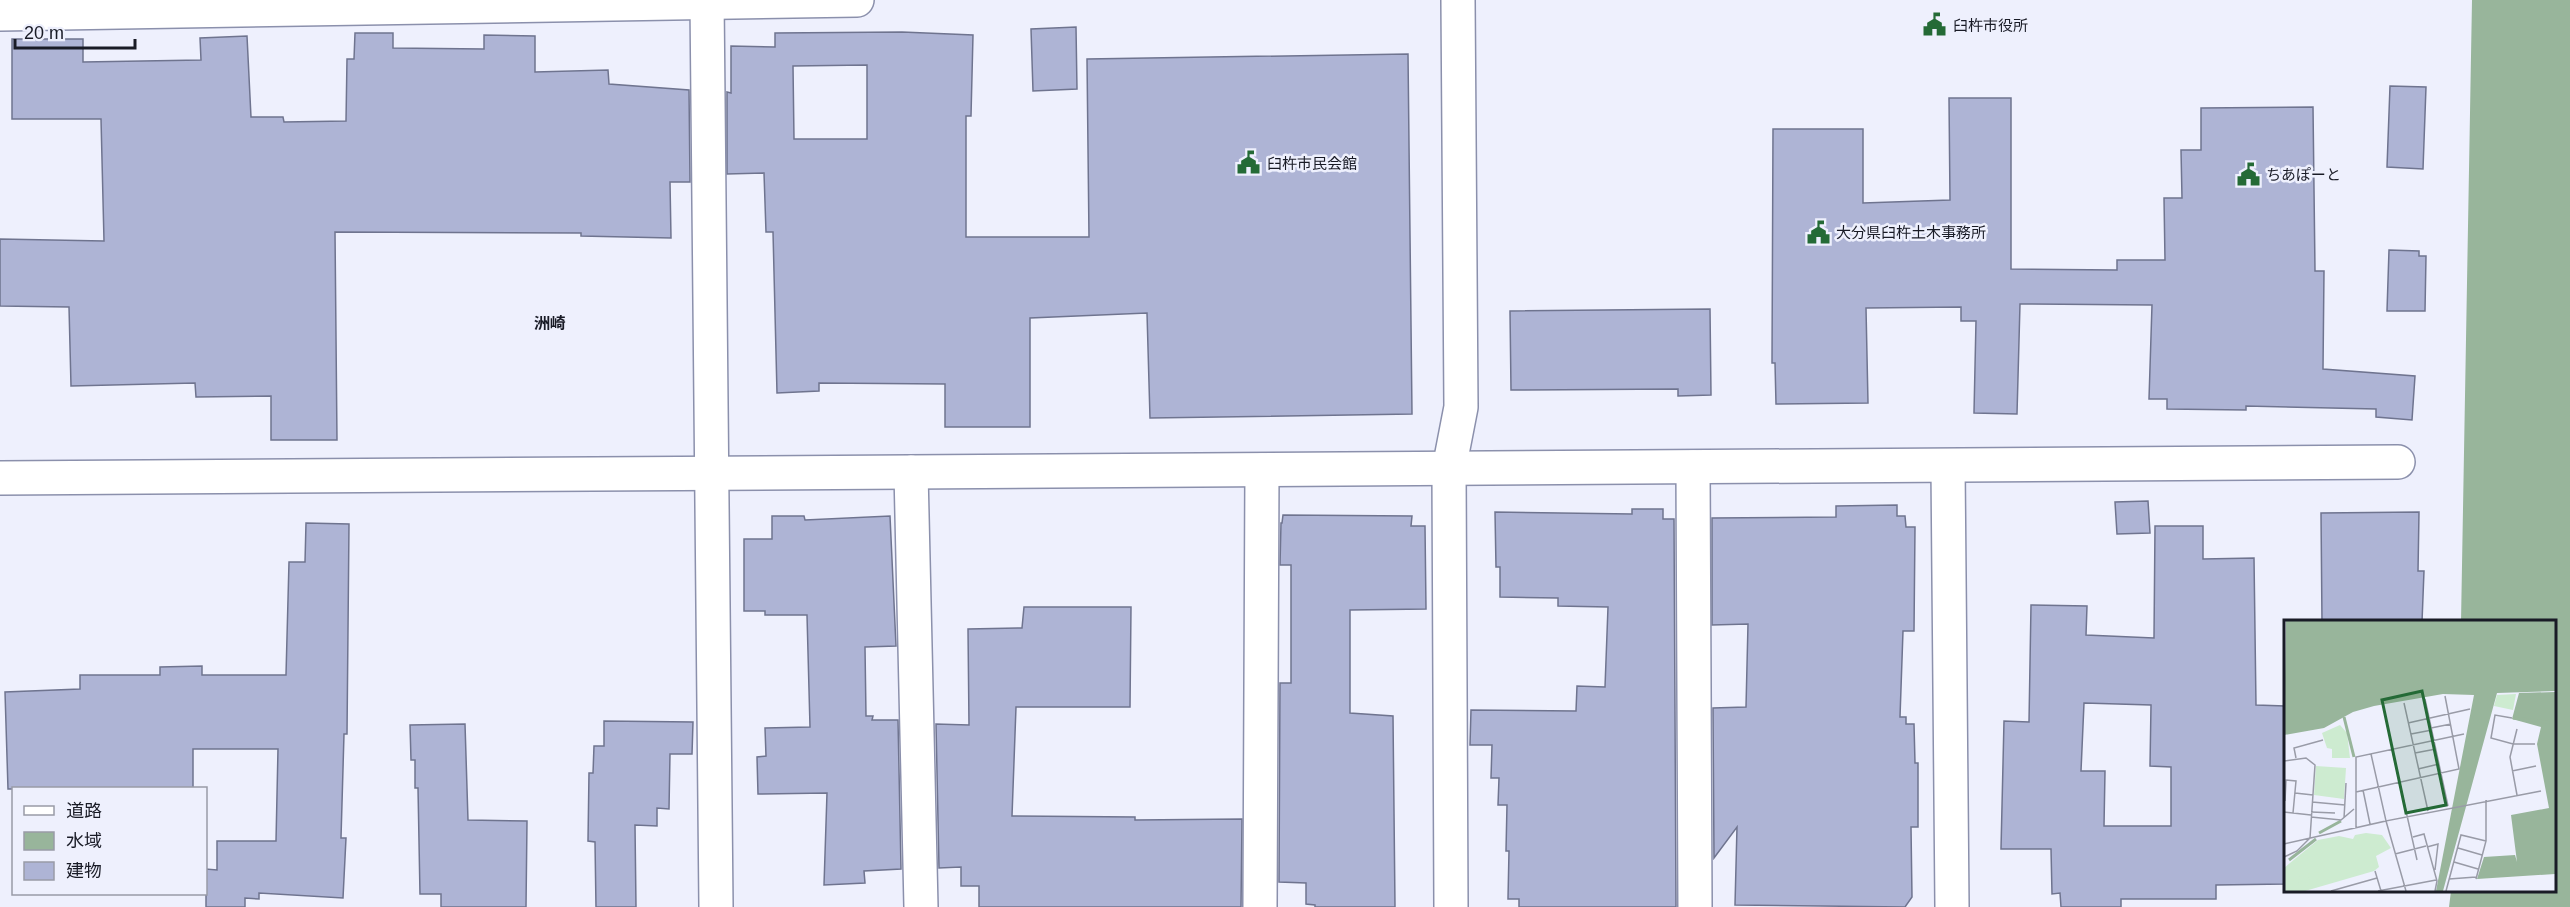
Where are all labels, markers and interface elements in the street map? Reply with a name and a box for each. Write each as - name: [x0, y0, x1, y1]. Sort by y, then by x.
- scale bar: [15, 12, 135, 50]
- public building icon: 臼杵市役所: [1922, 12, 1948, 38]
- place label: 臼杵市役所: [1953, 17, 2028, 34]
- text: 20 m: [24, 23, 64, 43]
- public building icon: 臼杵市民会館: [1236, 150, 1262, 176]
- place label: 臼杵市民会館: [1267, 155, 1357, 172]
- public building icon: ちあぽーと: [2235, 161, 2261, 187]
- place label: ちあぽーと: [2266, 166, 2341, 183]
- public building icon: 大分県臼杵土木事務所: [1805, 219, 1831, 245]
- place label: 大分県臼杵土木事務所: [1836, 224, 1986, 241]
- district label: 洲崎: [534, 315, 566, 332]
- inset map: [2284, 620, 2555, 892]
- legend: [12, 787, 207, 895]
- text: 道路: [66, 801, 102, 821]
- text: 水域: [66, 831, 102, 851]
- text: 建物: [66, 861, 102, 881]

